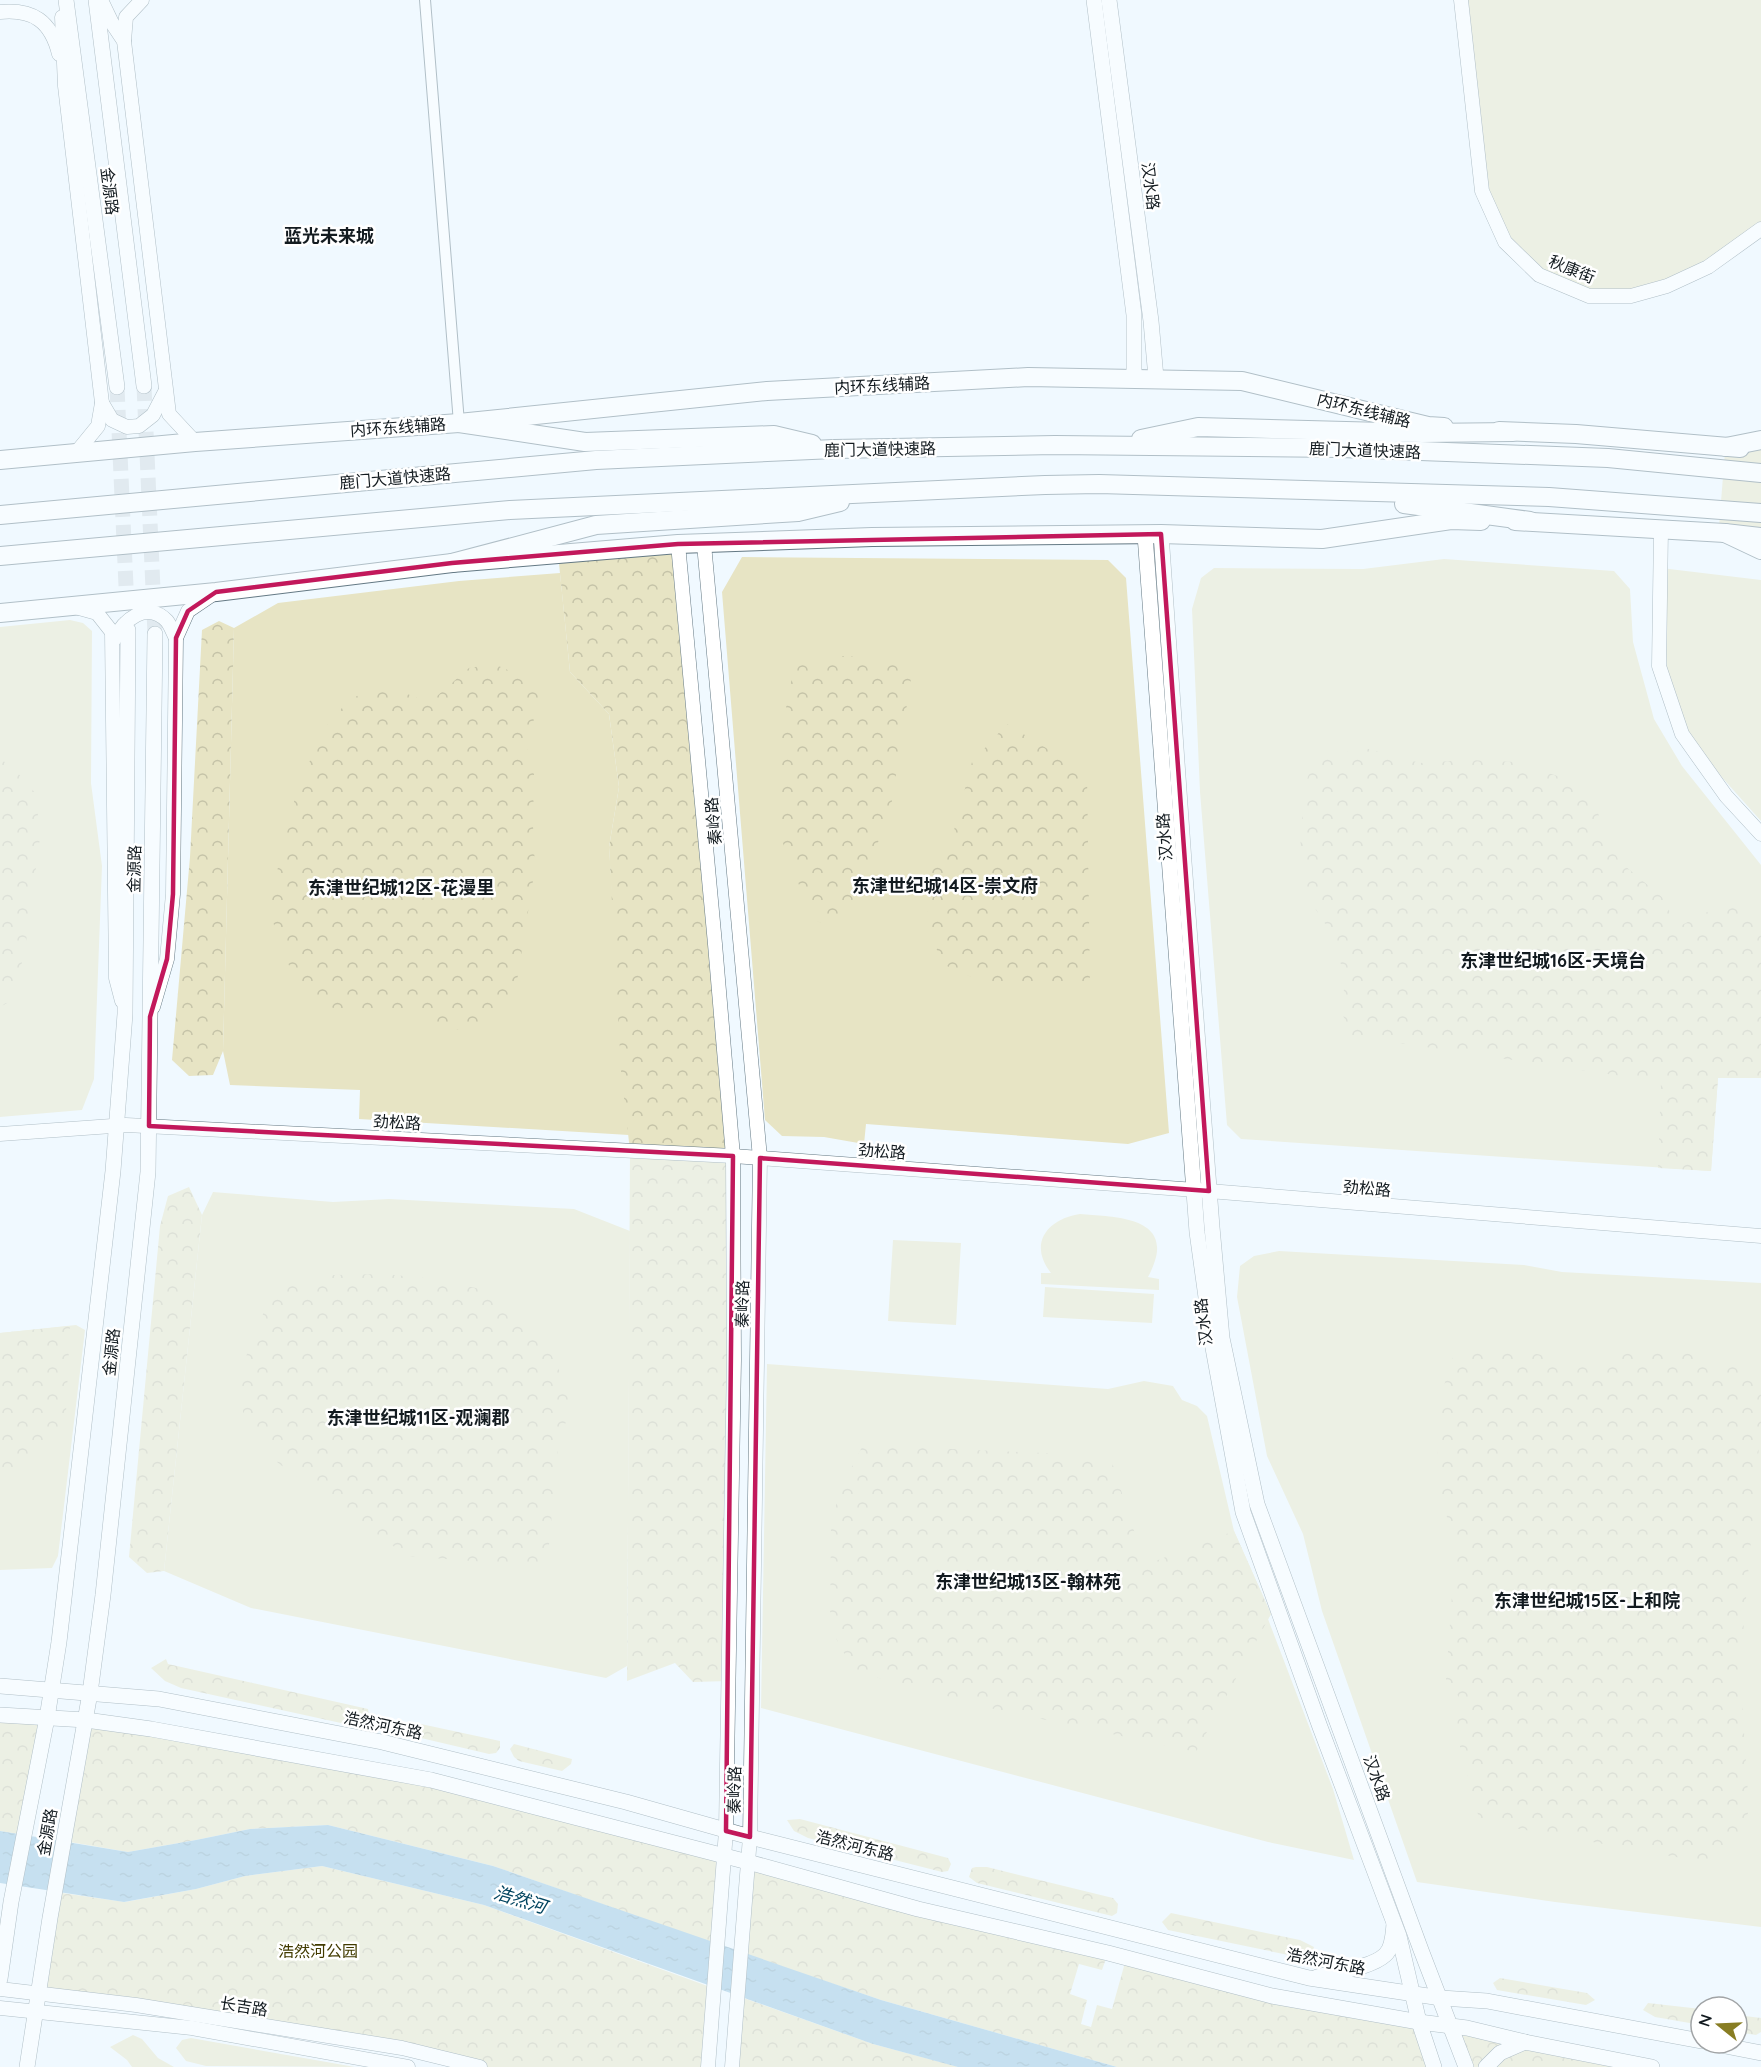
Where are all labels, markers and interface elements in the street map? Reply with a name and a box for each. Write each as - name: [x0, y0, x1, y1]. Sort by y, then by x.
- street label: 汉水路: [1138, 161, 1164, 211]
- street label: 金源路: [97, 166, 123, 216]
- district label: 蓝光未来城: [284, 224, 374, 247]
- street label: 秋康街: [1546, 251, 1598, 287]
- street label: 内环东线辅路: [834, 373, 930, 397]
- street label: 内环东线辅路: [1315, 389, 1413, 431]
- street label: 内环东线辅路: [349, 414, 447, 440]
- street label: 鹿门大道快速路: [824, 438, 936, 460]
- street label: 鹿门大道快速路: [1309, 438, 1421, 462]
- street label: 鹿门大道快速路: [338, 463, 452, 493]
- street label: 秦岭路: [701, 796, 725, 846]
- street label: 汉水路: [1152, 812, 1176, 862]
- street label: 金源路: [124, 845, 144, 893]
- district label: 东津世纪城14区-崇文府: [852, 874, 1038, 897]
- district label: 东津世纪城12区-花漫里: [308, 876, 494, 899]
- district label: 东津世纪城16区-天境台: [1460, 949, 1646, 972]
- street label: 劲松路: [373, 1111, 421, 1133]
- street label: 劲松路: [857, 1139, 907, 1163]
- street label: 劲松路: [1342, 1176, 1392, 1200]
- street label: 秦岭路: [732, 1280, 752, 1328]
- street label: 汉水路: [1190, 1297, 1216, 1347]
- street label: 金源路: [99, 1327, 123, 1377]
- district label: 东津世纪城11区-观澜郡: [326, 1406, 510, 1429]
- district label: 东津世纪城13区-翰林苑: [935, 1570, 1121, 1593]
- district label: 东津世纪城15区-上和院: [1494, 1589, 1680, 1612]
- street label: 浩然河东路: [342, 1707, 424, 1743]
- street label: 汉水路: [1359, 1752, 1395, 1804]
- street label: 秦岭路: [724, 1766, 744, 1814]
- street label: 金源路: [33, 1807, 61, 1857]
- street label: 浩然河东路: [814, 1826, 896, 1864]
- water label: 浩然河: [491, 1881, 552, 1919]
- park label: 浩然河公园: [278, 1941, 358, 1961]
- street label: 浩然河东路: [1285, 1944, 1367, 1978]
- street label: 长吉路: [219, 1992, 269, 2020]
- north arrow: [1689, 1995, 1749, 2055]
- text: N: [1693, 2012, 1716, 2029]

